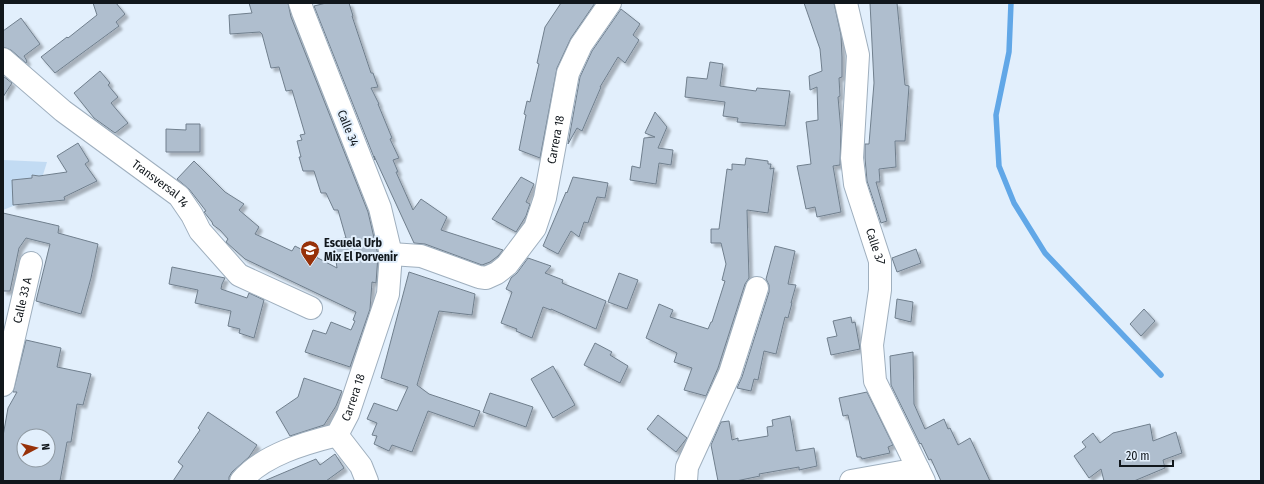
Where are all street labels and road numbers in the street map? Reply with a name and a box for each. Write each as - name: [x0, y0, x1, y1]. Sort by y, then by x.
- street label: Calle 34: [334, 108, 362, 148]
- street label: Carrera 18: [544, 114, 567, 165]
- street label: Transversal 14: [129, 157, 192, 210]
- street label: Calle 37: [863, 226, 887, 264]
- street label: Calle 33 A: [10, 275, 35, 325]
- street label: Carrera 18: [338, 372, 368, 424]

